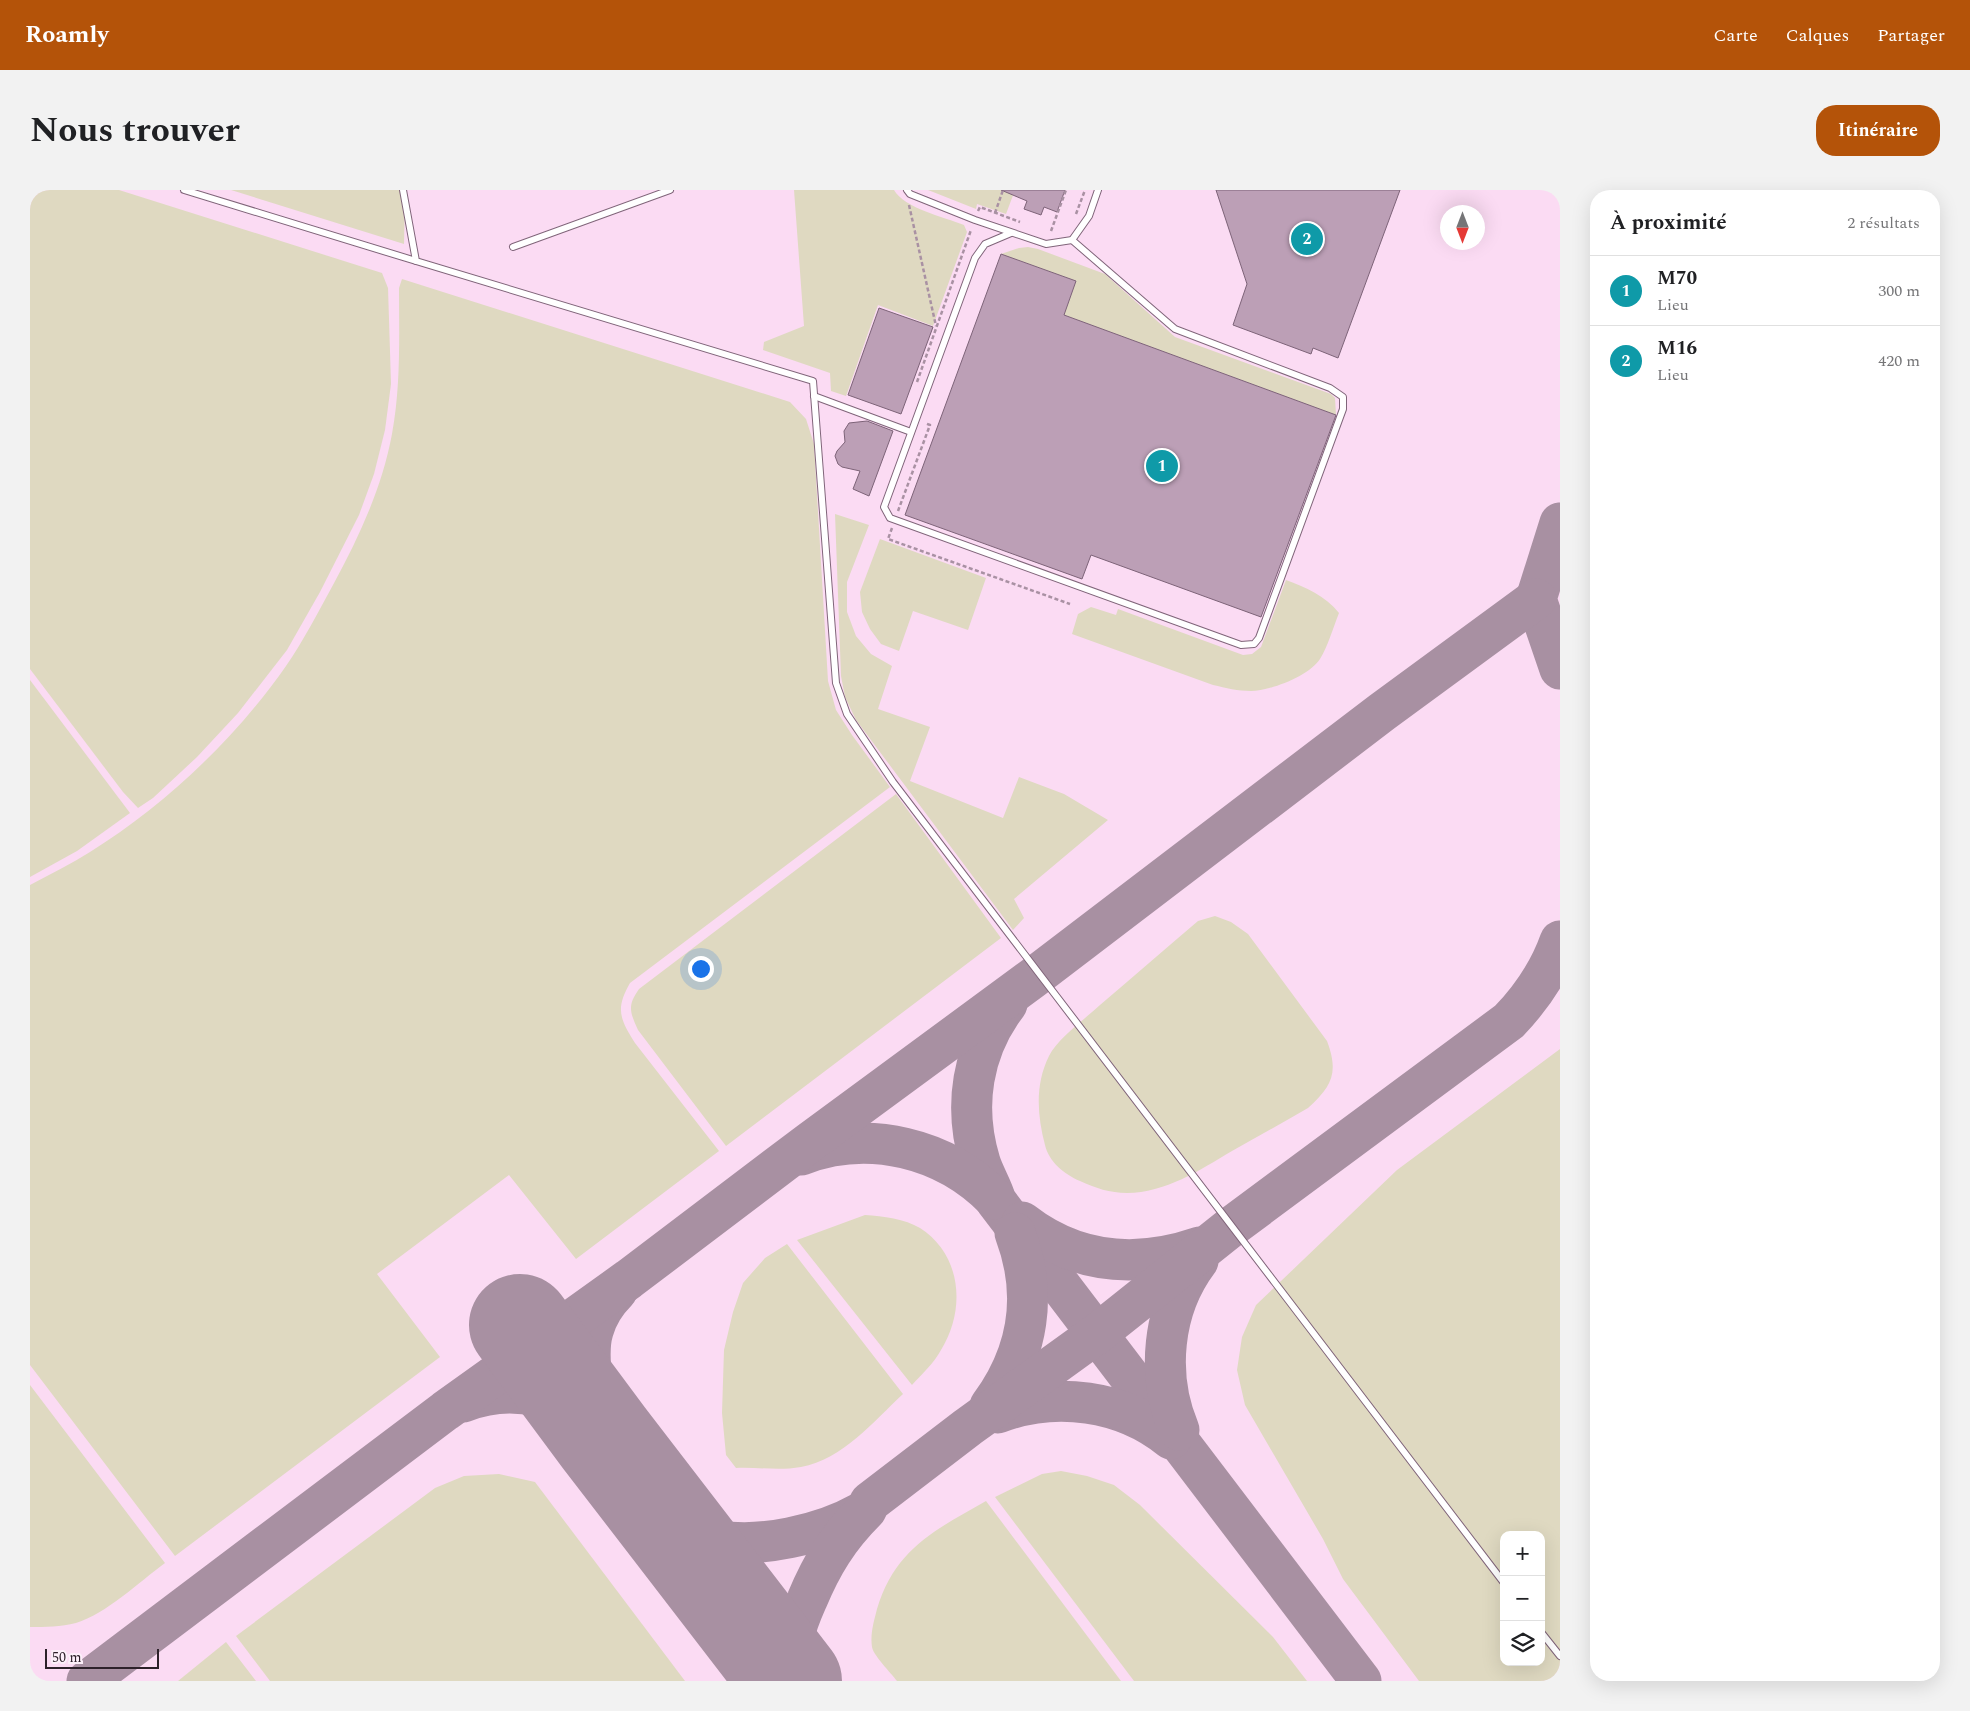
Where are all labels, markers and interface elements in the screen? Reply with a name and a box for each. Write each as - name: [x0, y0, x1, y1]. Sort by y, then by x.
- text: Roamly: [25, 17, 109, 53]
- text: Carte: [1714, 22, 1758, 49]
- text: Calques: [1786, 22, 1849, 49]
- text: Partager: [1877, 22, 1945, 49]
- text: Nous trouver: [30, 104, 240, 157]
- button: Itinéraire: [1816, 105, 1940, 156]
- north arrow: [1440, 205, 1485, 250]
- text: À proximité: [1610, 207, 1727, 239]
- text: 2 résultats: [1847, 211, 1920, 235]
- pin: 2: [1291, 220, 1323, 258]
- text: M70: [1657, 264, 1697, 293]
- text: 1: [1622, 279, 1630, 303]
- text: 300 m: [1878, 279, 1920, 303]
- text: Lieu: [1657, 293, 1689, 317]
- text: M16: [1657, 334, 1697, 363]
- text: 2: [1622, 349, 1630, 373]
- text: 420 m: [1878, 349, 1920, 373]
- text: Lieu: [1657, 363, 1689, 387]
- pin: 1: [1146, 447, 1178, 485]
- your location: [688, 956, 714, 982]
- map controls: [1500, 1531, 1545, 1666]
- button: +: [1500, 1531, 1545, 1576]
- button: −: [1500, 1576, 1545, 1621]
- button: layers: [1500, 1621, 1545, 1666]
- scale bar: [45, 1646, 159, 1669]
- text: 50 m: [52, 1647, 82, 1668]

